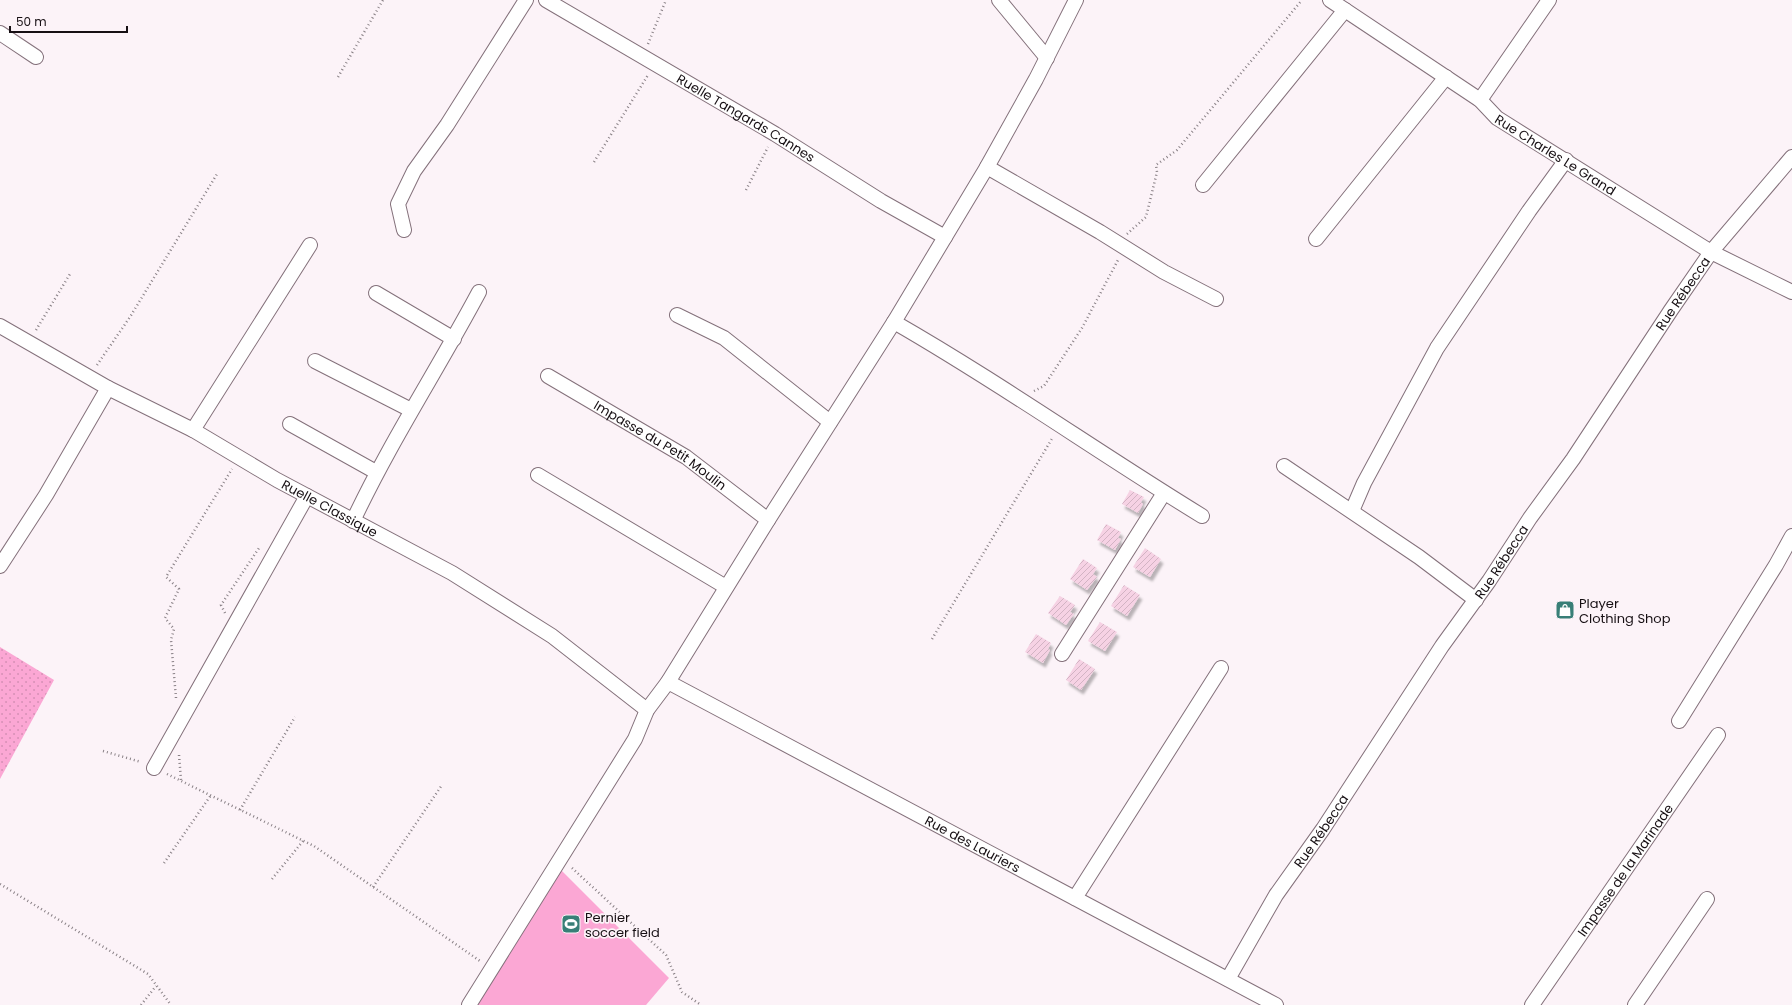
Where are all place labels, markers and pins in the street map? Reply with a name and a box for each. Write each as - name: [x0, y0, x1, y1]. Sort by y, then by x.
- place label: Player Clothing Shop: [1579, 594, 1671, 628]
- shop icon: Player Clothing Shop: [1554, 599, 1576, 621]
- place label: Pernier soccer field: [585, 908, 660, 942]
- sports icon: Pernier soccer field: [560, 913, 582, 935]

